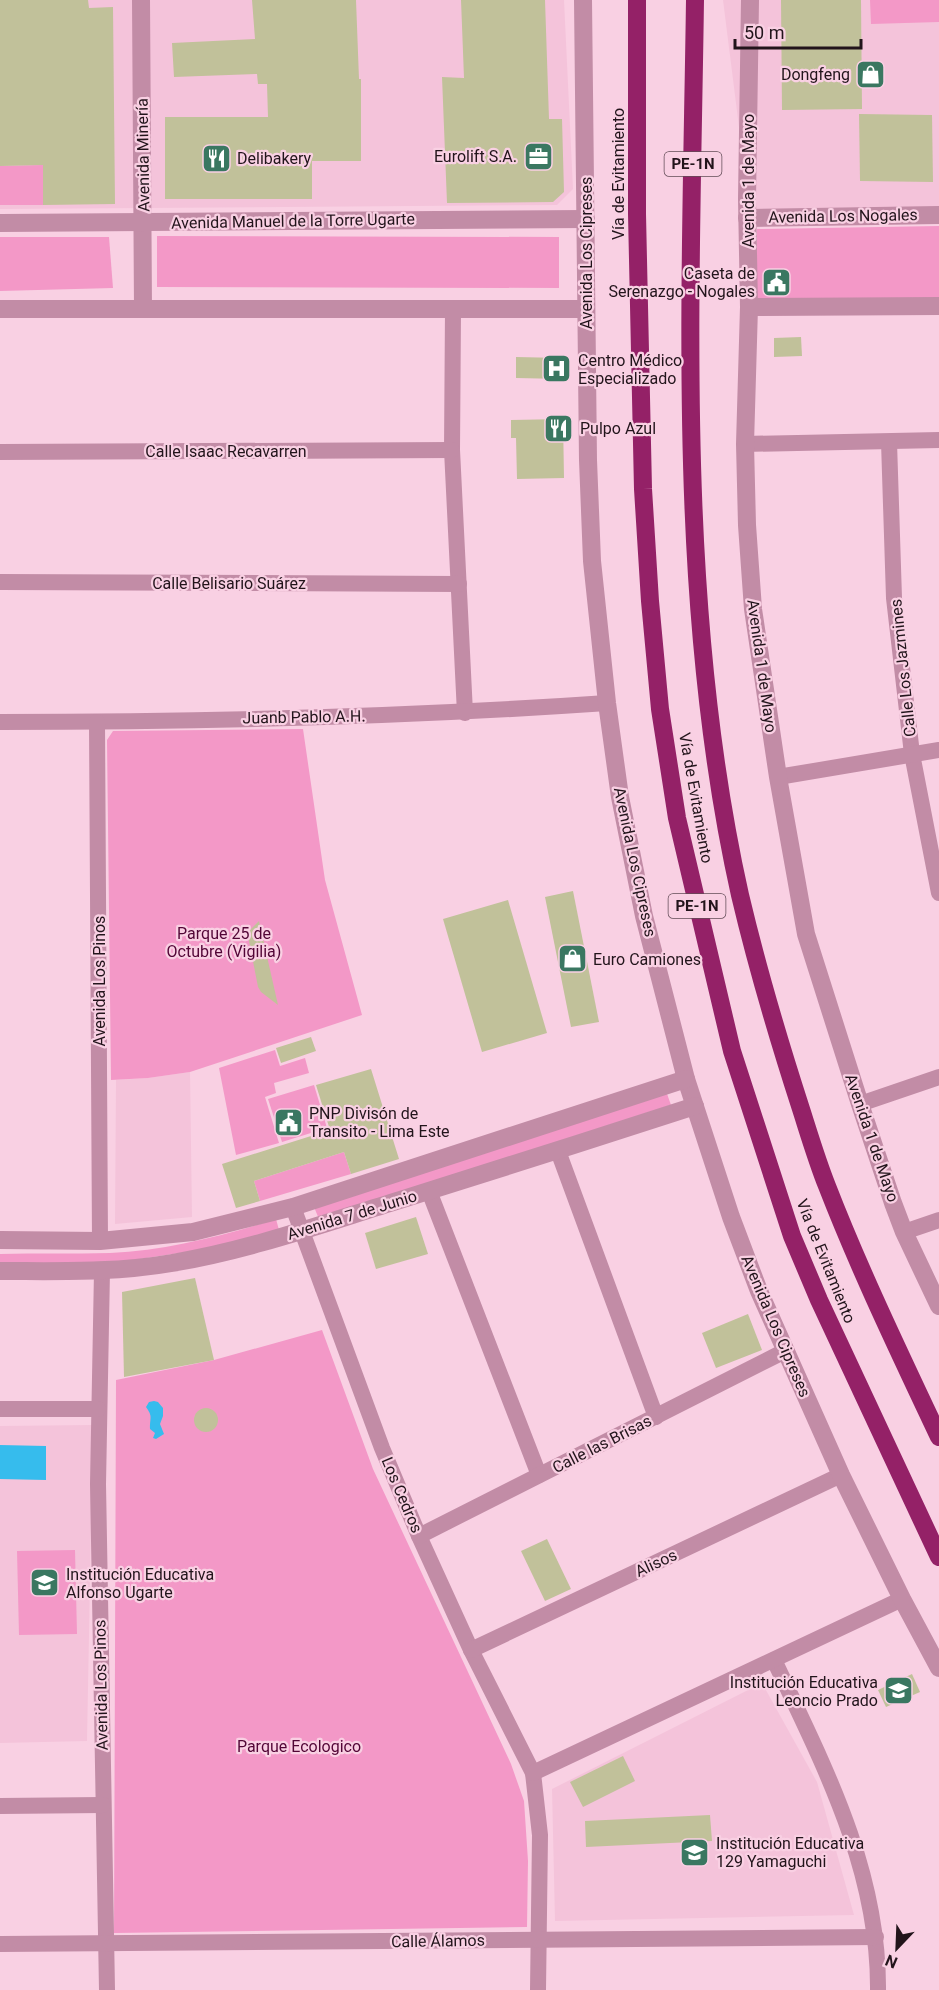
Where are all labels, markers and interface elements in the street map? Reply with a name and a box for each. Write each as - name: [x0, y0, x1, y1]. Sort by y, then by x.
- scale bar: [735, 12, 861, 50]
- text: 50 m: [744, 22, 784, 43]
- shop icon: Dongfeng: [855, 58, 887, 90]
- place label: Dongfeng: [781, 65, 850, 84]
- street label: Avenida Minería: [133, 98, 153, 212]
- street label: Vía de Evitamiento: [609, 108, 628, 240]
- street label: Avenida 1 de Mayo: [739, 114, 758, 248]
- office icon: Eurolift S.A.: [522, 140, 554, 172]
- restaurant icon: Delibakery: [200, 142, 232, 174]
- place label: Eurolift S.A.: [434, 147, 517, 166]
- place label: Delibakery: [237, 149, 311, 168]
- road number: PE-1N: [664, 152, 722, 176]
- street label: Avenida Los Cipreses: [577, 177, 596, 329]
- street label: Avenida Los Nogales: [768, 205, 918, 227]
- street label: Avenida Manuel de la Torre Ugarte: [171, 209, 415, 233]
- place label: Caseta de Serenazgo - Nogales: [609, 264, 755, 301]
- public building icon: Caseta de Serenazgo - Nogales: [760, 266, 792, 298]
- place label: Centro Médico Especializado: [578, 351, 682, 388]
- hospital icon: Centro Médico Especializado: [541, 353, 573, 385]
- restaurant icon: Pulpo Azul: [543, 412, 575, 444]
- place label: Pulpo Azul: [580, 419, 656, 438]
- street label: Calle Isaac Recavarren: [145, 442, 307, 461]
- street label: Calle Belisario Suárez: [152, 574, 306, 593]
- street label: Avenida 1 de Mayo: [743, 598, 781, 734]
- street label: Calle Los Jazmines: [886, 598, 920, 738]
- street label: Juanb Pablo A.H.: [242, 706, 366, 728]
- street label: Vía de Evitamiento: [675, 731, 717, 865]
- street label: Avenida Los Cipreses: [610, 785, 660, 939]
- road number: PE-1N: [668, 894, 726, 918]
- street label: Avenida Los Pinos: [90, 916, 109, 1046]
- park label: Parque 25 de Octubre (Vigilia): [167, 924, 281, 961]
- shop icon: Euro Camiones: [556, 943, 588, 975]
- place label: Euro Camiones: [593, 950, 701, 969]
- street label: Avenida 1 de Mayo: [841, 1071, 903, 1205]
- place label: PNP Divisón de Transito - Lima Este: [309, 1104, 450, 1141]
- public building icon: PNP Divisón de Transito - Lima Este: [272, 1106, 304, 1138]
- street label: Avenida 7 de Junio: [285, 1186, 419, 1244]
- street label: Vía de Evitamiento: [792, 1196, 860, 1326]
- street label: Avenida Los Cipreses: [737, 1252, 815, 1400]
- street label: Calle las Brisas: [549, 1411, 655, 1477]
- street label: Los Cedros: [378, 1454, 426, 1536]
- street label: Alisos: [632, 1545, 680, 1581]
- place label: Institución Educativa Alfonso Ugarte: [66, 1565, 214, 1602]
- school or university icon: Institución Educativa Alfonso Ugarte: [29, 1567, 61, 1599]
- street label: Avenida Los Pinos: [90, 1619, 112, 1751]
- place label: Institución Educativa Leoncio Prado: [730, 1673, 878, 1710]
- school or university icon: Institución Educativa Leoncio Prado: [883, 1675, 915, 1707]
- park label: Parque Ecologico: [237, 1737, 361, 1756]
- place label: Institución Educativa 129 Yamaguchi: [716, 1834, 864, 1871]
- school or university icon: Institución Educativa 129 Yamaguchi: [679, 1836, 711, 1868]
- north arrow: [867, 1918, 927, 1978]
- street label: Calle Álamos: [391, 1931, 485, 1951]
- text: N: [882, 1950, 900, 1972]

